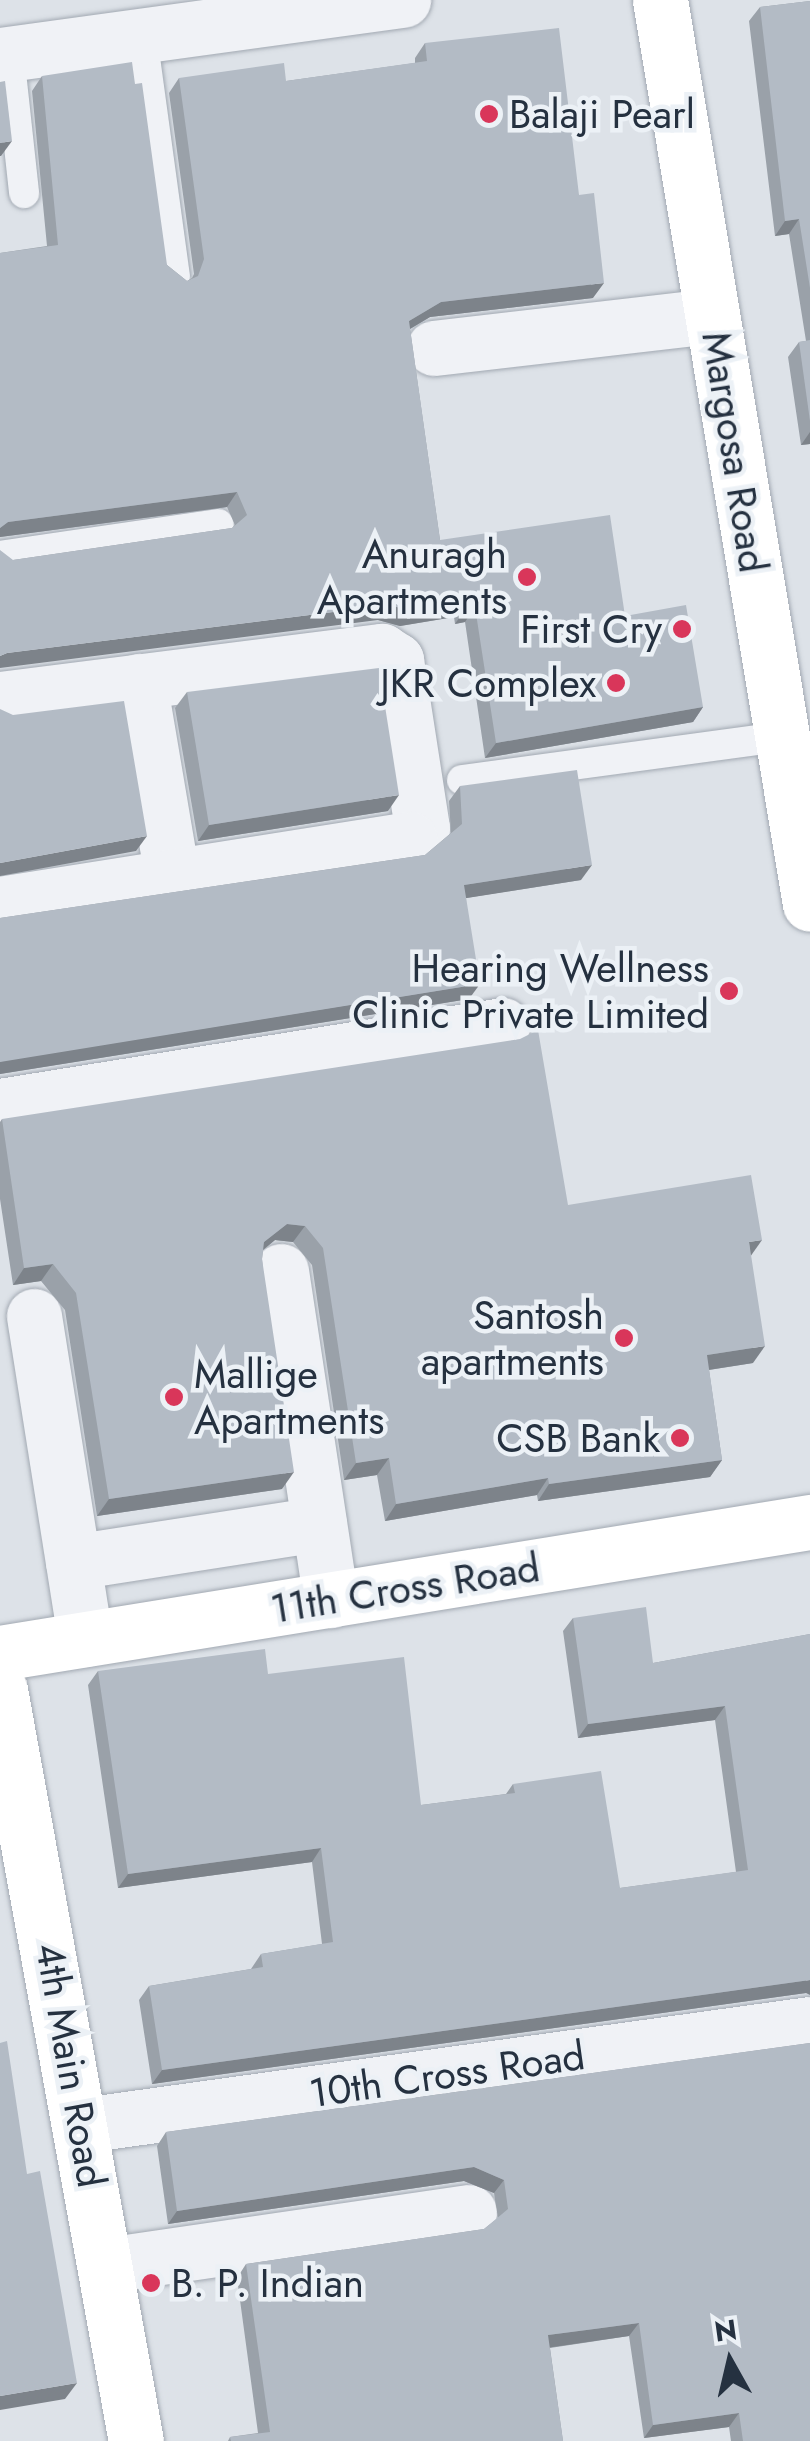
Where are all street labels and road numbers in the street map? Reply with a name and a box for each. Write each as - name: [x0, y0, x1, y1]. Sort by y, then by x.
- street label: Margosa Road: [692, 328, 778, 576]
- street label: 11th Cross Road: [267, 1543, 543, 1633]
- street label: 4th Main Road: [26, 1939, 116, 2191]
- street label: 10th Cross Road: [306, 2031, 588, 2117]

